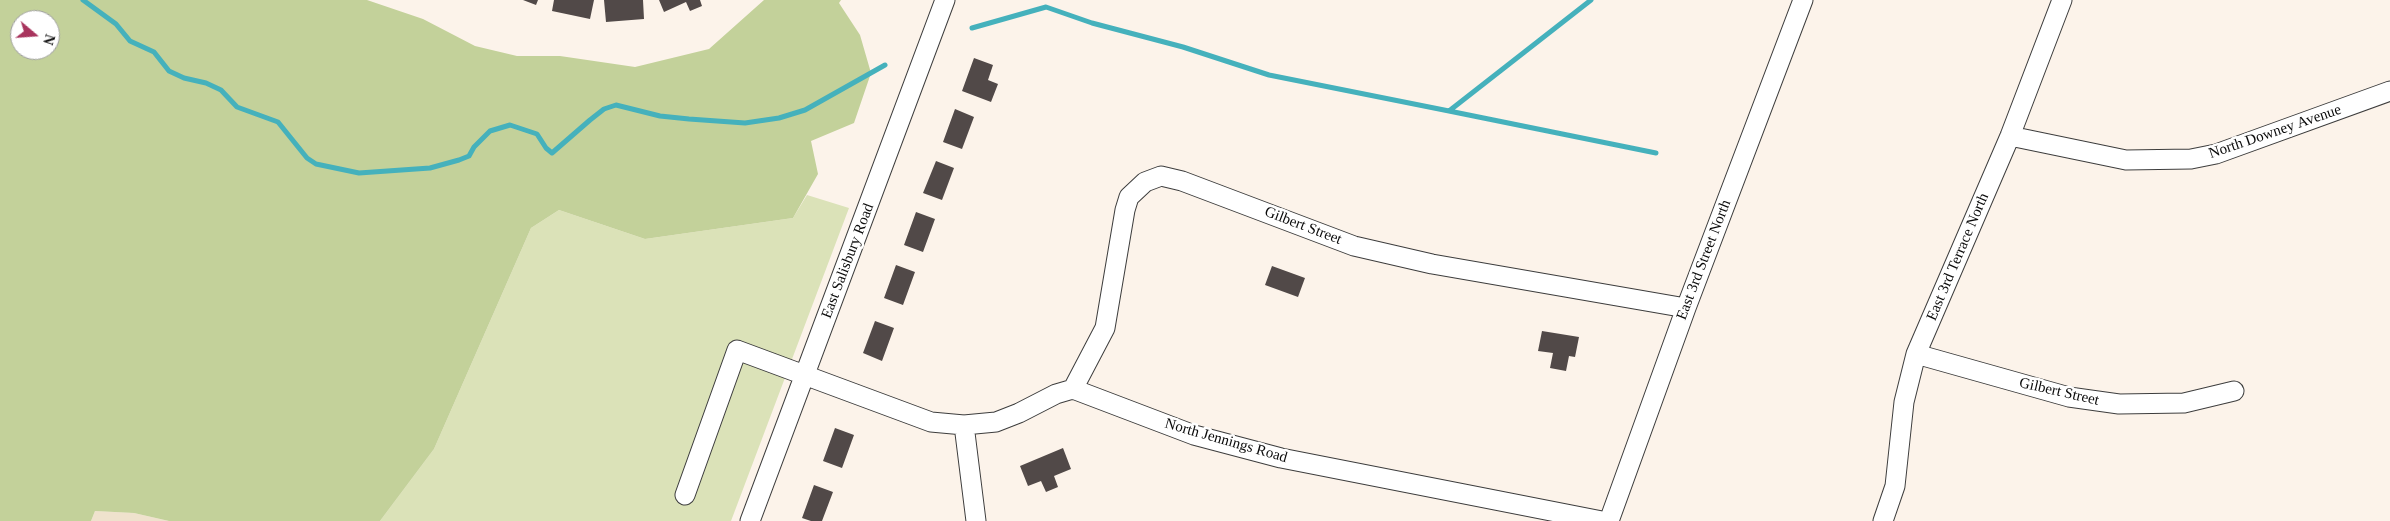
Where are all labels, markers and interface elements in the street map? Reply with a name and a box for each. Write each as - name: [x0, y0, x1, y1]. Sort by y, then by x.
- north arrow: [10, 10, 60, 60]
- text: N: [40, 32, 57, 47]
- street label: North Downey Avenue: [2206, 101, 2344, 163]
- street label: East 3rd Terrace North: [1923, 191, 1993, 323]
- street label: East 3rd Street North: [1673, 197, 1735, 323]
- street label: East Salisbury Road: [818, 201, 878, 321]
- street label: Gilbert Street: [1262, 203, 1344, 249]
- street label: Gilbert Street: [2017, 374, 2101, 410]
- street label: North Jennings Road: [1163, 415, 1289, 467]

